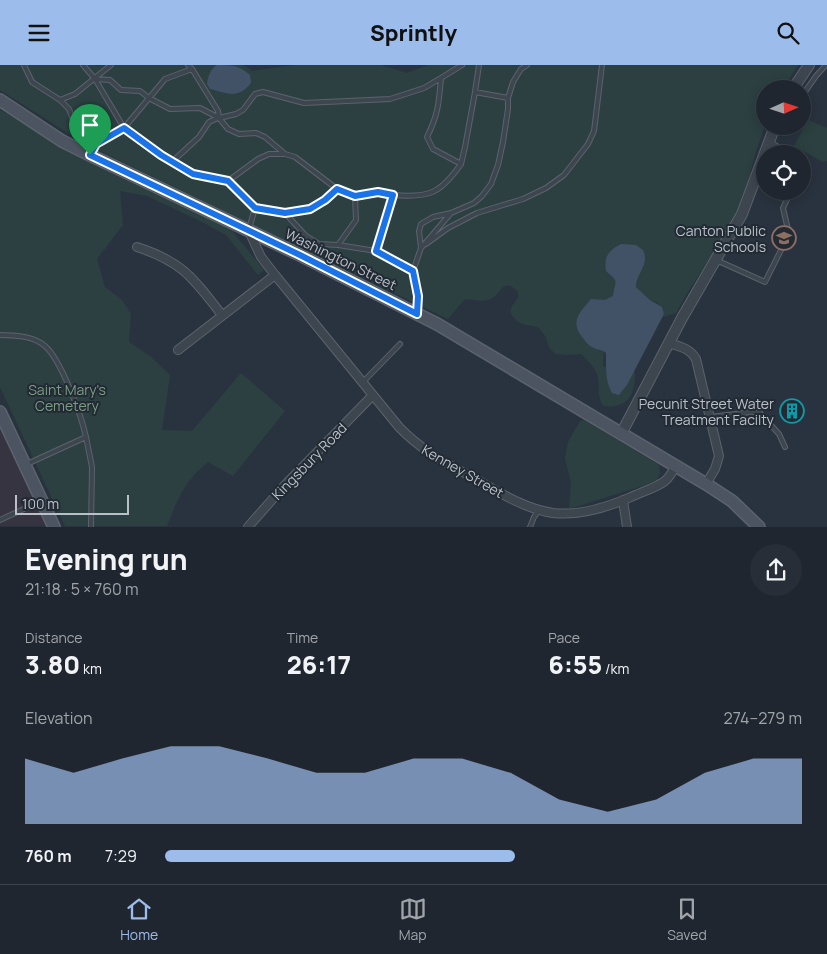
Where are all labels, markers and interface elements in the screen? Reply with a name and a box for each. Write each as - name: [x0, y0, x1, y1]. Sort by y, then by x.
- text: Sprintly: [370, 18, 457, 48]
- icon: menu: [25, 19, 53, 47]
- icon: search: [774, 19, 802, 47]
- north arrow: [756, 80, 811, 135]
- map controls: [756, 80, 811, 200]
- pin: [69, 104, 111, 155]
- icon: arrive: [76, 111, 104, 139]
- button: locate: [756, 145, 811, 200]
- place label: Canton Public Schools: [676, 221, 766, 256]
- street label: Washington Street: [282, 224, 400, 294]
- school or university icon: Canton Public Schools: [771, 225, 797, 251]
- park label: Saint Mary's Cemetery: [28, 380, 106, 415]
- place label: Pecunit Street Water Treatment Facilty: [639, 394, 775, 429]
- building icon: Pecunit Street Water Treatment Facilty: [779, 398, 805, 424]
- street label: Kingsbury Road: [267, 418, 351, 504]
- street label: Kenney Street: [419, 440, 508, 502]
- scale bar: [15, 492, 129, 515]
- text: 100 m: [22, 494, 59, 513]
- text: Evening run: [25, 540, 188, 578]
- button: share: [750, 544, 802, 596]
- text: 21:18 · 5 × 760 m: [25, 578, 139, 600]
- text: Distance: [25, 628, 82, 647]
- text: Time: [287, 628, 318, 647]
- text: Pace: [548, 628, 580, 647]
- text: 3.80: [25, 647, 80, 682]
- text: 26:17: [287, 647, 351, 682]
- text: 6:55: [548, 647, 602, 682]
- text: km: [80, 659, 102, 678]
- text: /km: [602, 659, 629, 678]
- text: Elevation: [25, 707, 93, 729]
- text: 274–279 m: [724, 707, 802, 729]
- text: 760 m: [25, 845, 72, 867]
- text: 7:29: [105, 845, 137, 867]
- tab: Home: [120, 895, 158, 944]
- tab: Map: [399, 895, 427, 944]
- tab: Saved: [667, 895, 707, 944]

